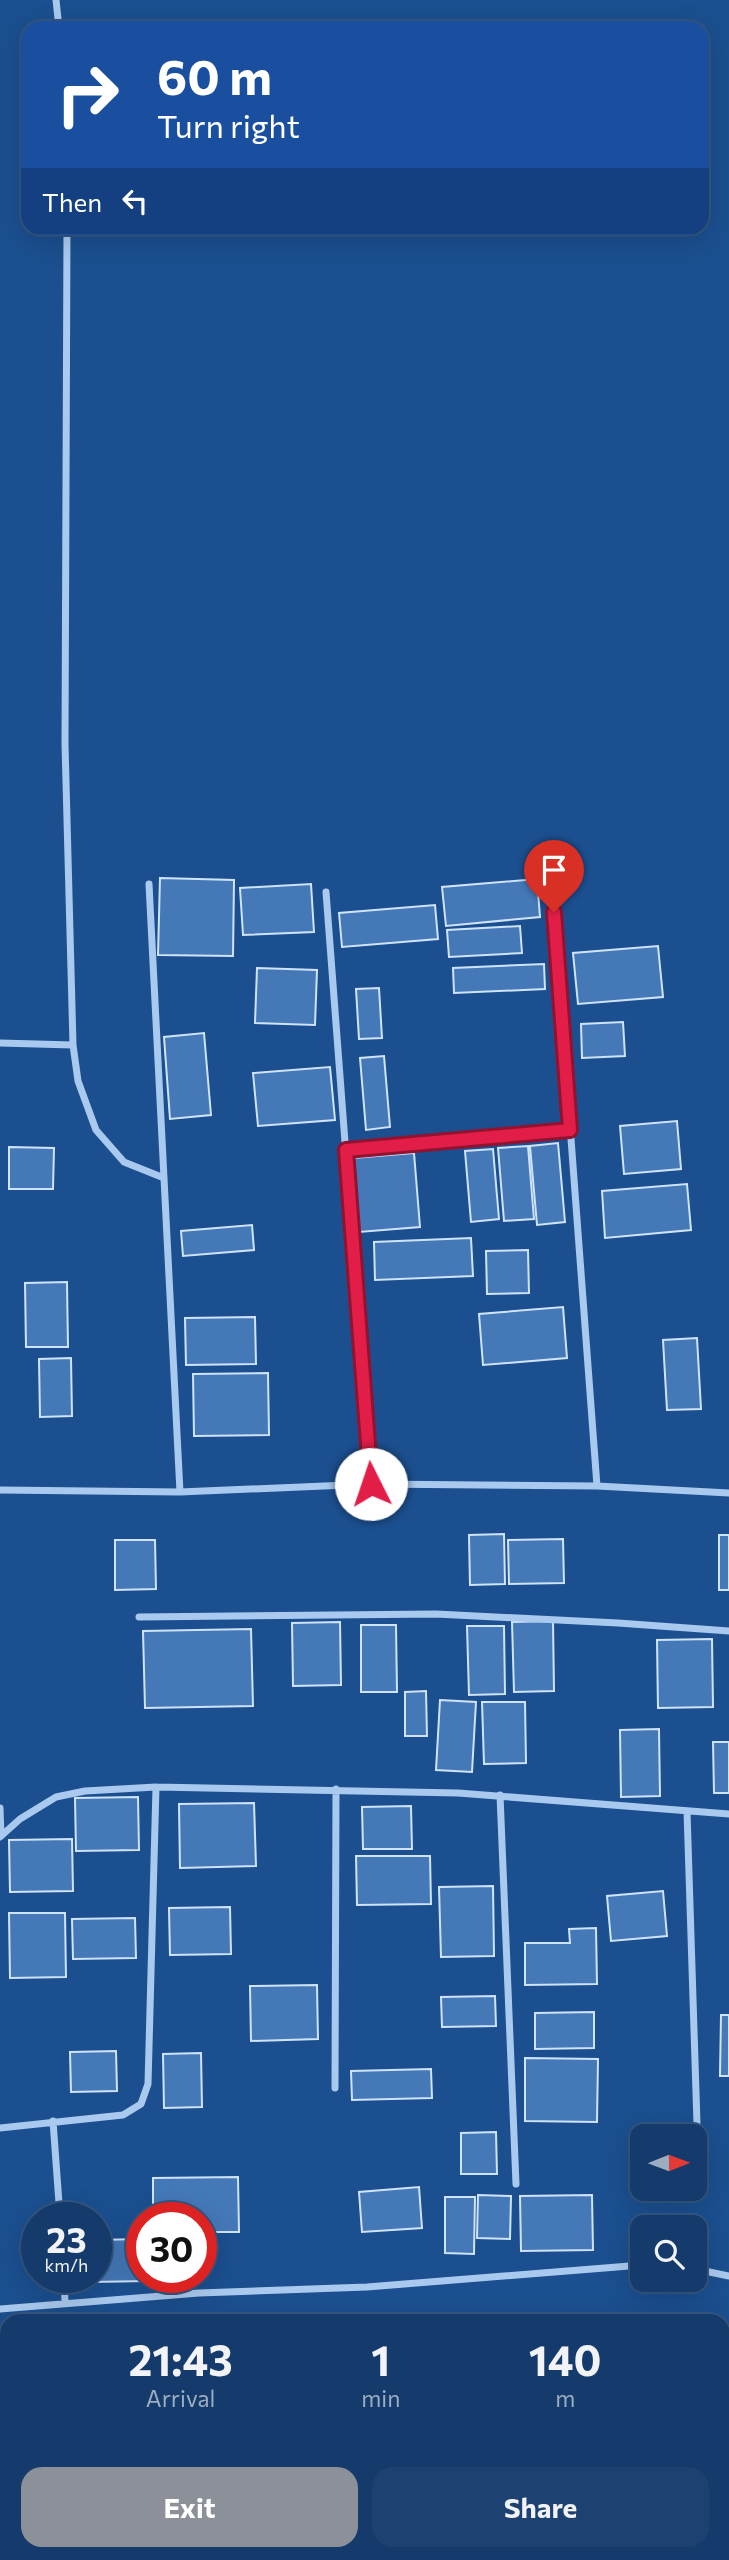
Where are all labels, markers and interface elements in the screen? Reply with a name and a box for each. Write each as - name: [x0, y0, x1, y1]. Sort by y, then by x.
- text: 60 m: [157, 45, 272, 105]
- icon: right: [42, 49, 133, 140]
- text: Turn right: [157, 105, 300, 145]
- icon: left: [116, 182, 154, 220]
- text: Then: [42, 186, 102, 217]
- pin: [524, 840, 584, 912]
- icon: arrive: [535, 851, 573, 889]
- position arrow: [334, 1447, 408, 1521]
- north arrow: [630, 2124, 707, 2202]
- map controls: [630, 2124, 707, 2292]
- speed limit sign: 30: [126, 2202, 217, 2293]
- button: search: [630, 2215, 707, 2292]
- text: 23: [46, 2217, 87, 2260]
- text: km/h: [45, 2254, 88, 2276]
- text: 21:43: [128, 2333, 233, 2385]
- text: 1: [371, 2333, 390, 2385]
- text: 140: [529, 2333, 602, 2385]
- text: Arrival: [146, 2384, 215, 2412]
- text: min: [361, 2384, 400, 2412]
- text: m: [555, 2384, 575, 2412]
- button: Exit: [21, 2467, 358, 2547]
- button: Share: [372, 2467, 709, 2547]

